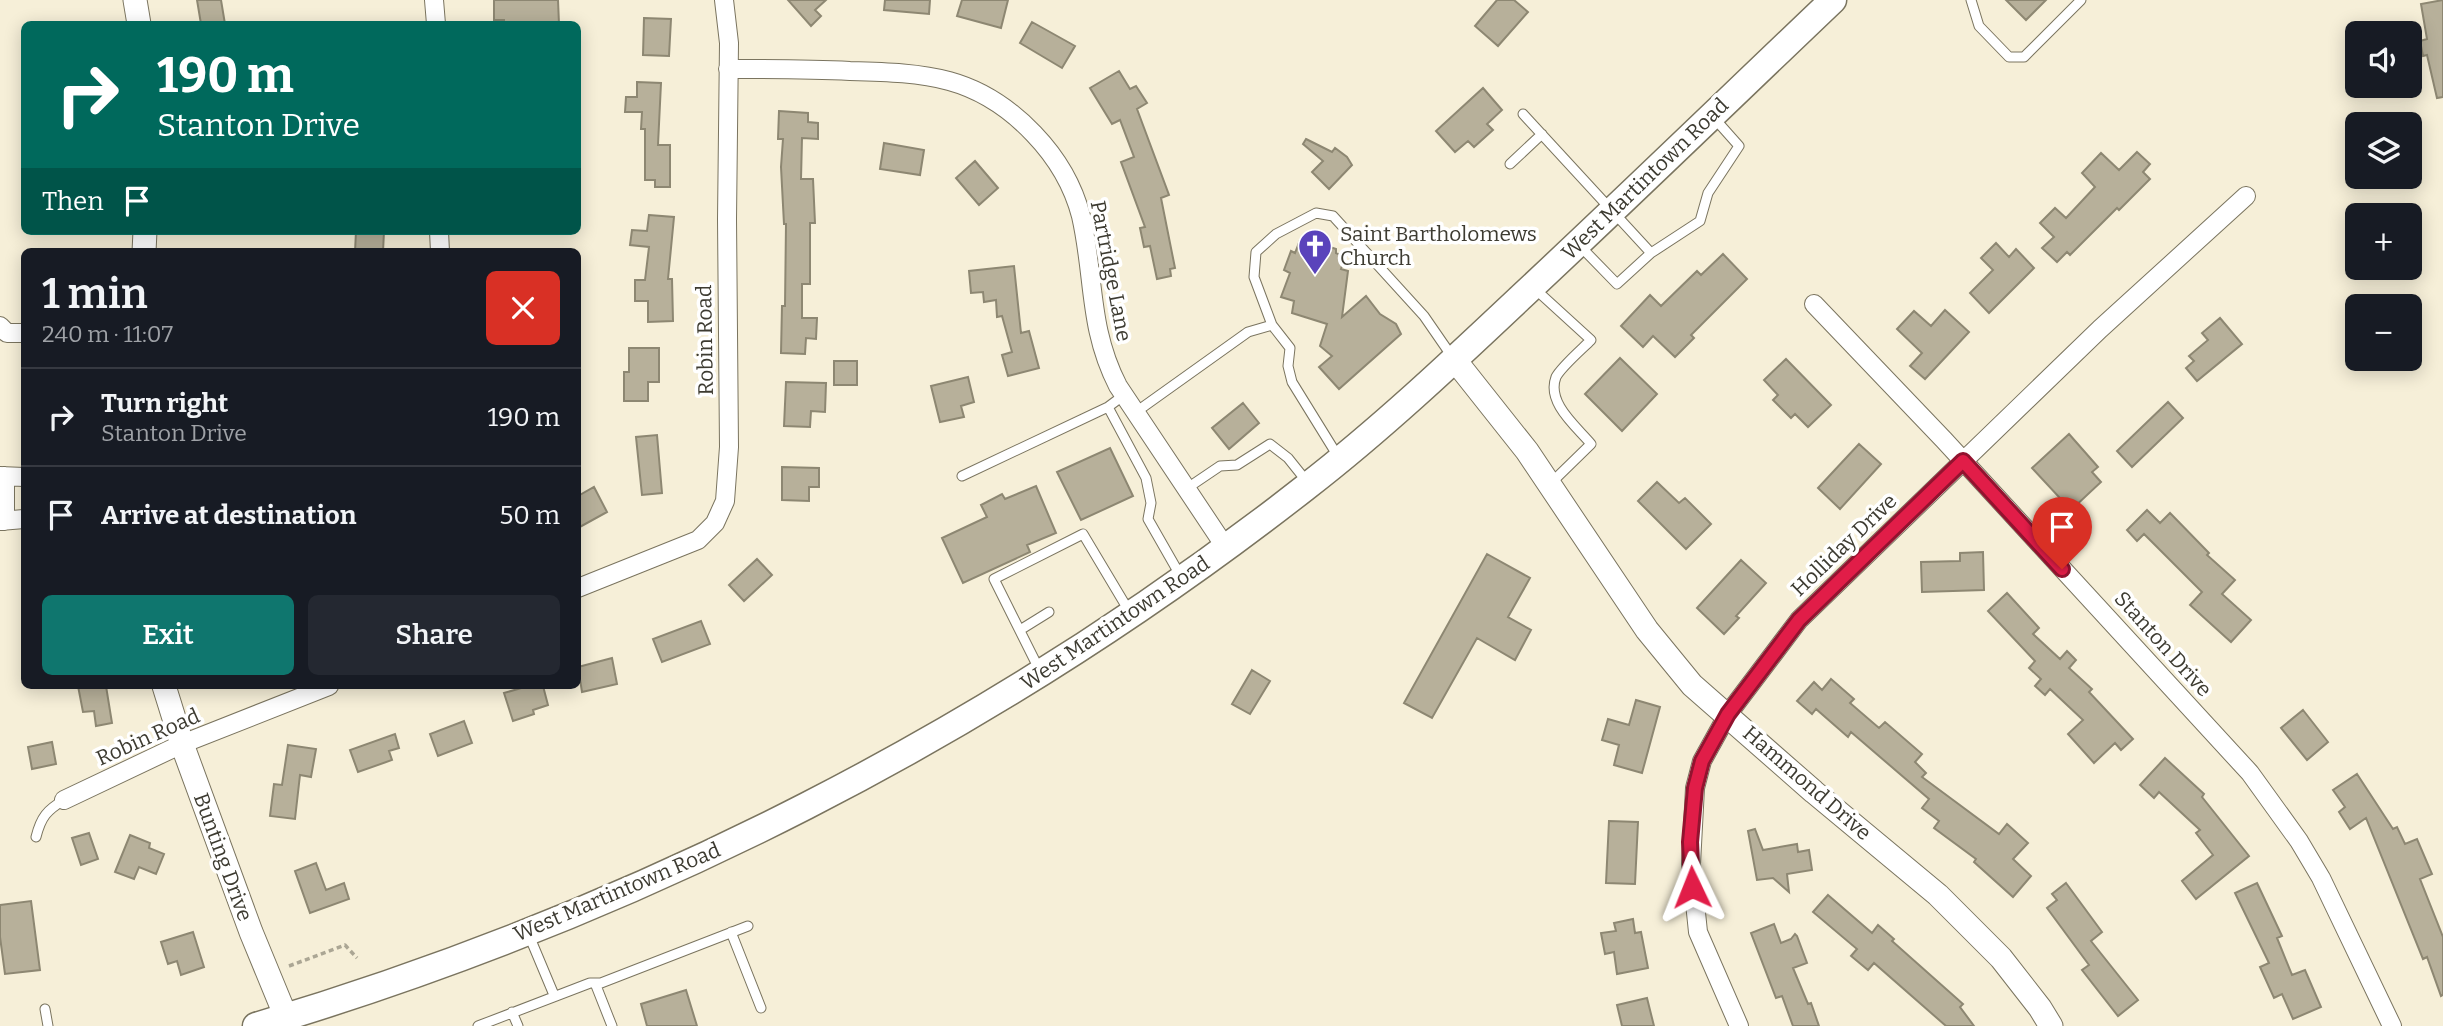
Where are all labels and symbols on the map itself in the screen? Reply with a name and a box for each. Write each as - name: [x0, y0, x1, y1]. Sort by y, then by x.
- street label: West Martintown Road: [1556, 93, 1734, 265]
- street label: Partridge Lane: [1085, 198, 1137, 344]
- place label: Saint Bartholomews Church: [1340, 221, 1537, 271]
- church icon: Saint Bartholomews Church: [1296, 227, 1334, 276]
- street label: Robin Road: [691, 284, 719, 396]
- street label: Holliday Drive: [1786, 488, 1902, 602]
- pin: [2032, 497, 2092, 569]
- street label: West Martintown Road: [1016, 550, 1214, 696]
- street label: Stanton Drive: [2109, 586, 2217, 702]
- street label: Robin Road: [92, 703, 204, 771]
- street label: Hammond Drive: [1737, 720, 1877, 846]
- street label: Bunting Drive: [188, 789, 258, 925]
- street label: West Martintown Road: [510, 837, 724, 947]
- position arrow: [1655, 850, 1729, 924]

